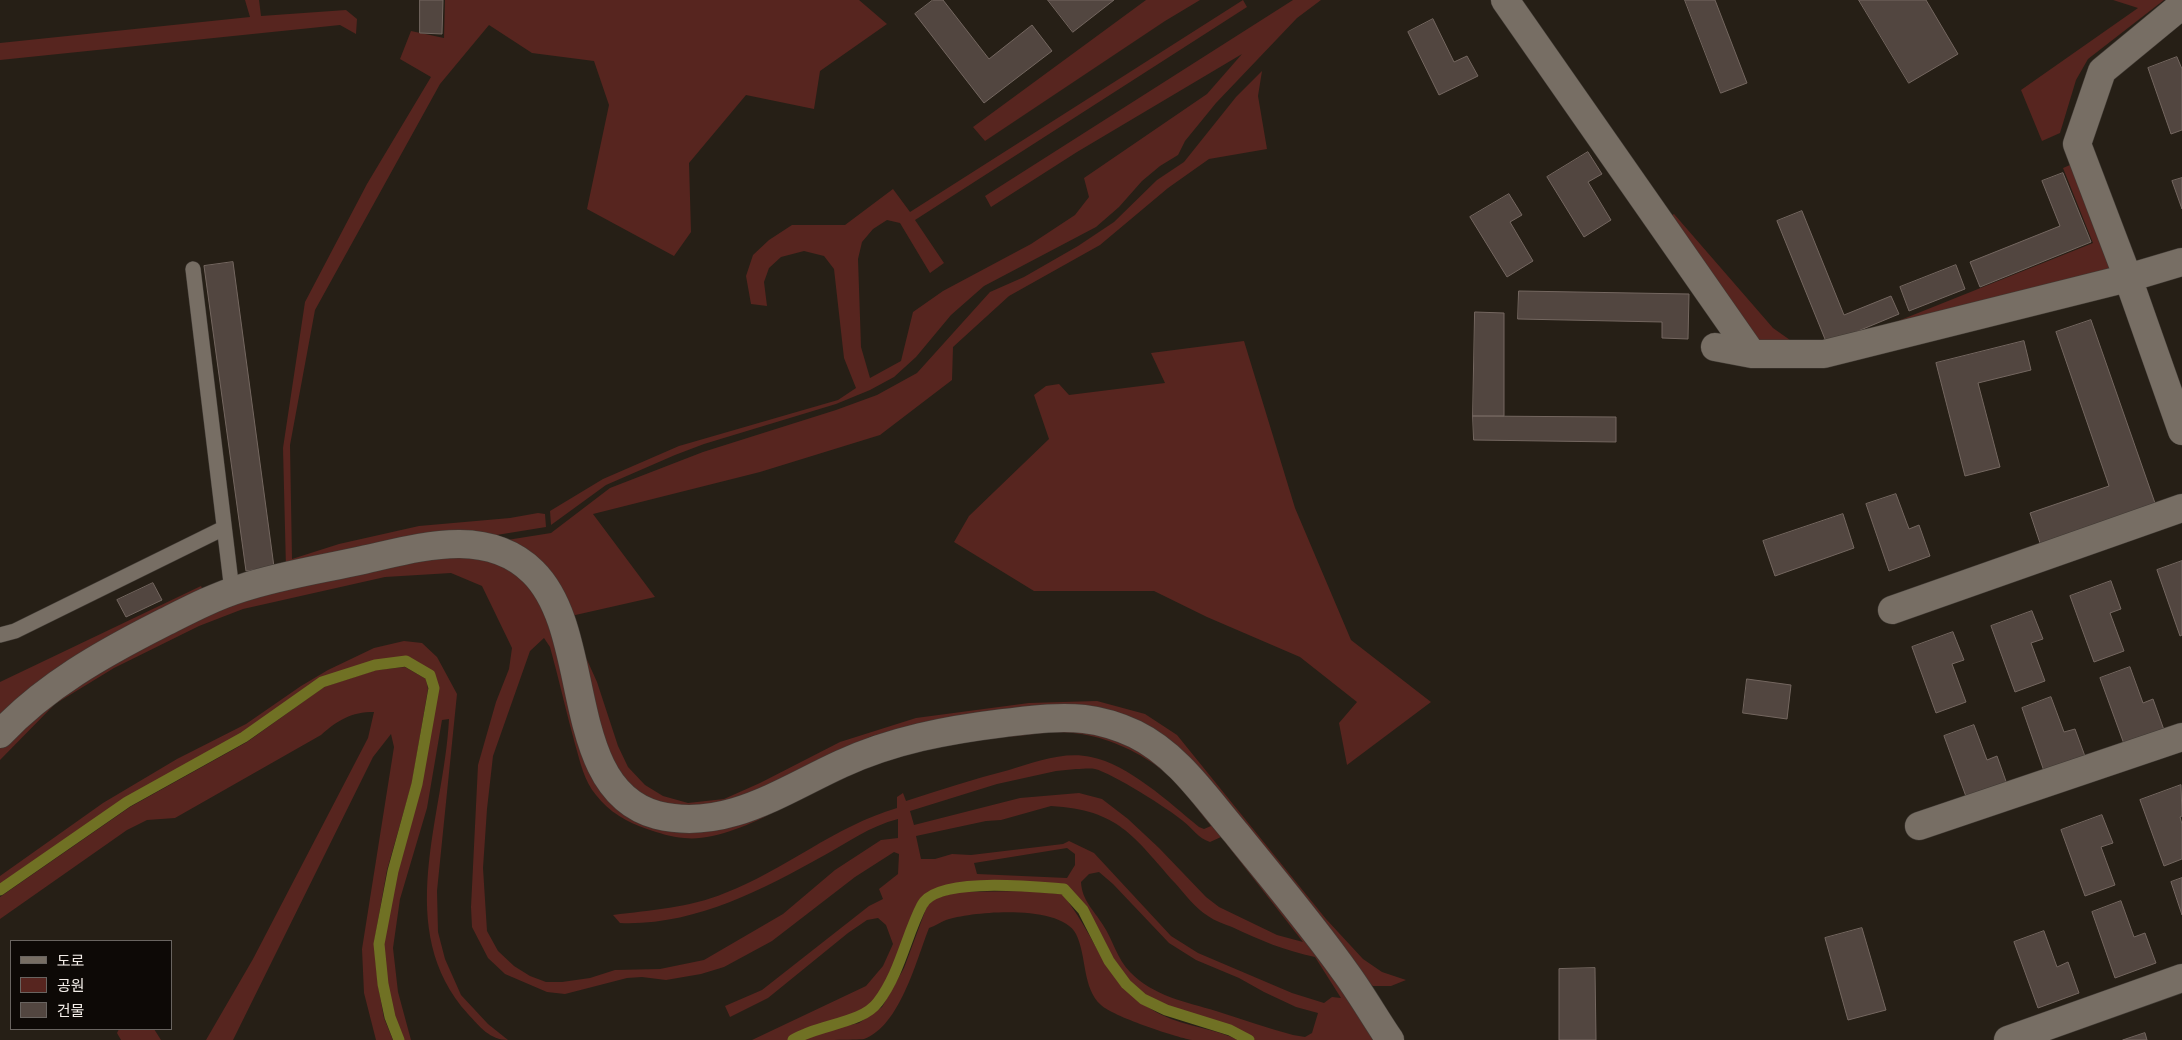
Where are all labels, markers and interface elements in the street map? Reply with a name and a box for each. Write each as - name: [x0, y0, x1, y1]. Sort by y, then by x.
- legend: [10, 940, 172, 1030]
- text: 도로: [57, 951, 85, 970]
- text: 공원: [57, 976, 85, 995]
- text: 건물: [57, 1001, 85, 1020]

